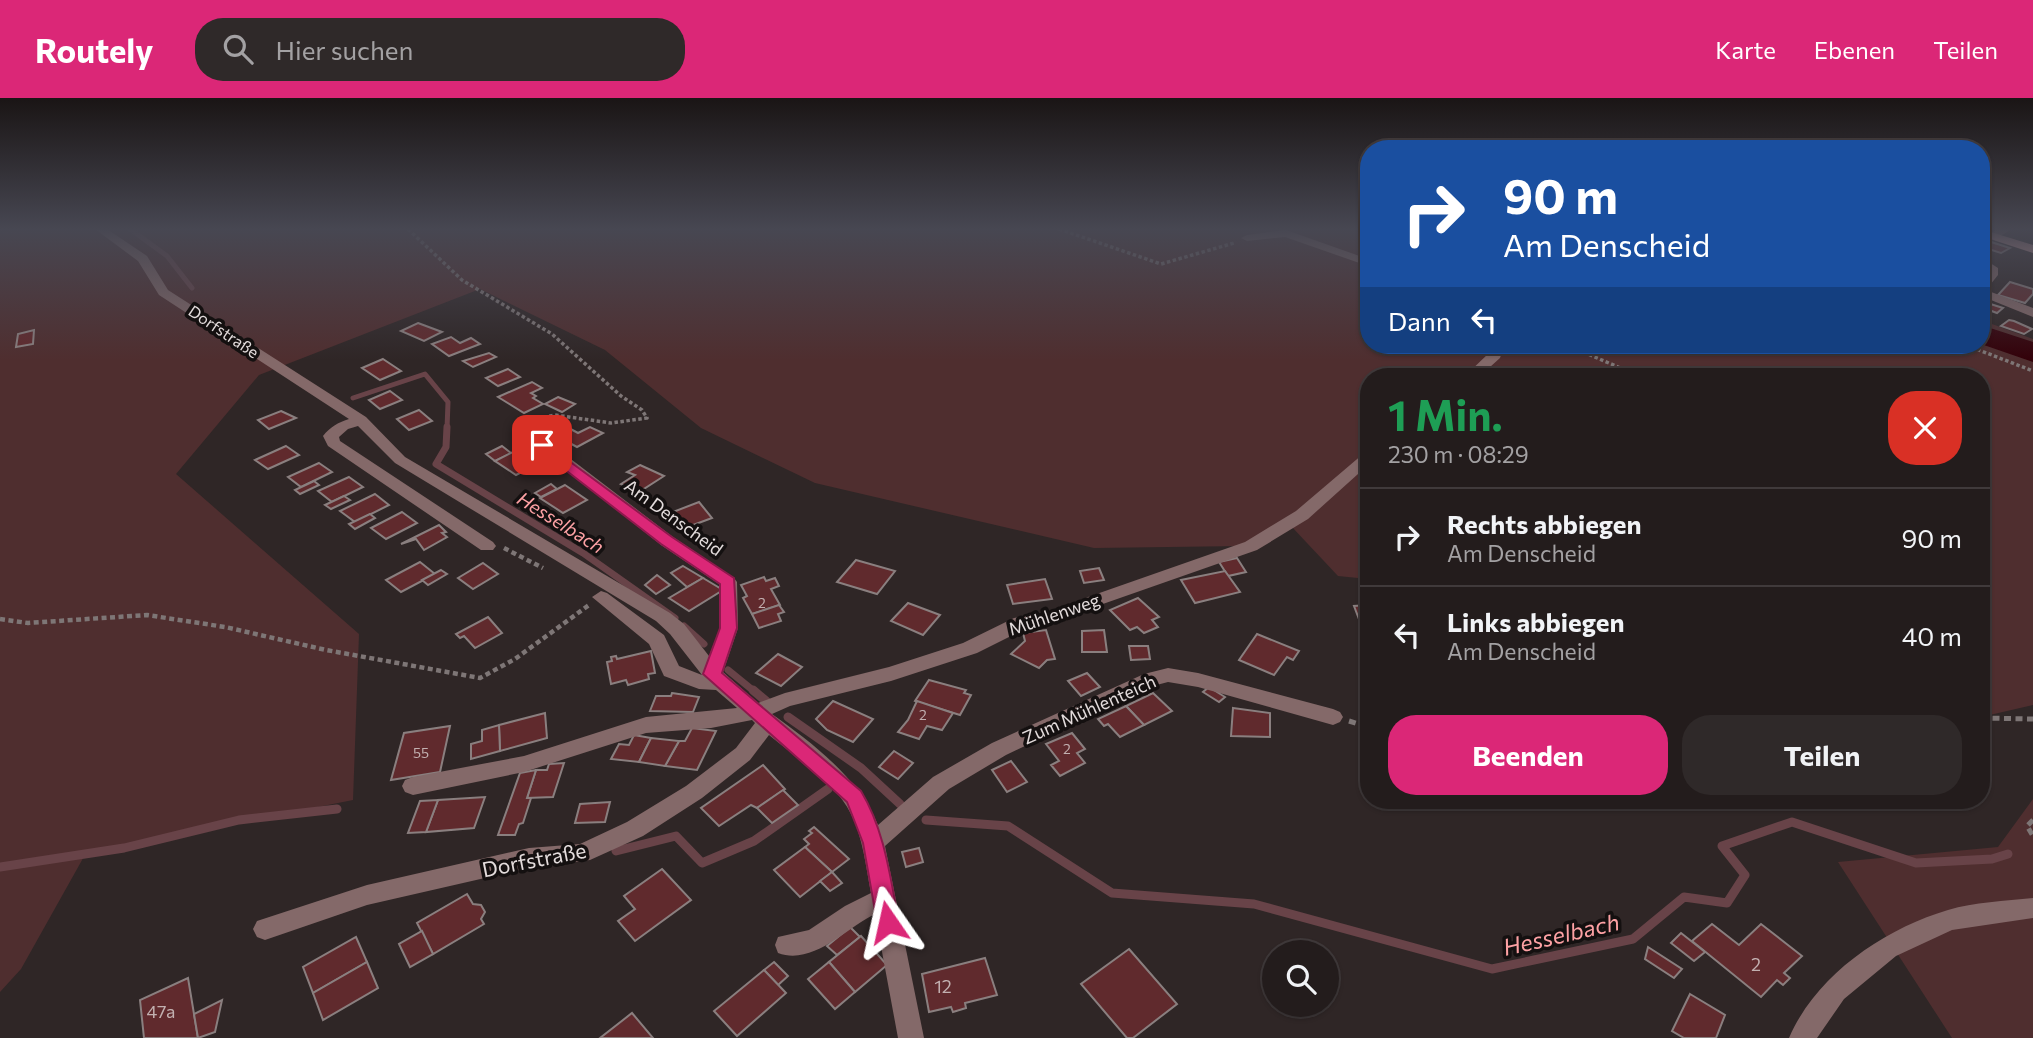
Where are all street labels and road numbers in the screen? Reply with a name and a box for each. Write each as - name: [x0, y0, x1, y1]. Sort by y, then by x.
- street label: Dorfstraße: [185, 301, 263, 361]
- street label: Am Denscheid: [620, 474, 728, 560]
- street label: Mühlenweg: [1005, 588, 1103, 640]
- street label: Zum Mühlenteich: [1019, 670, 1159, 748]
- street label: Dorfstraße: [480, 837, 588, 881]

